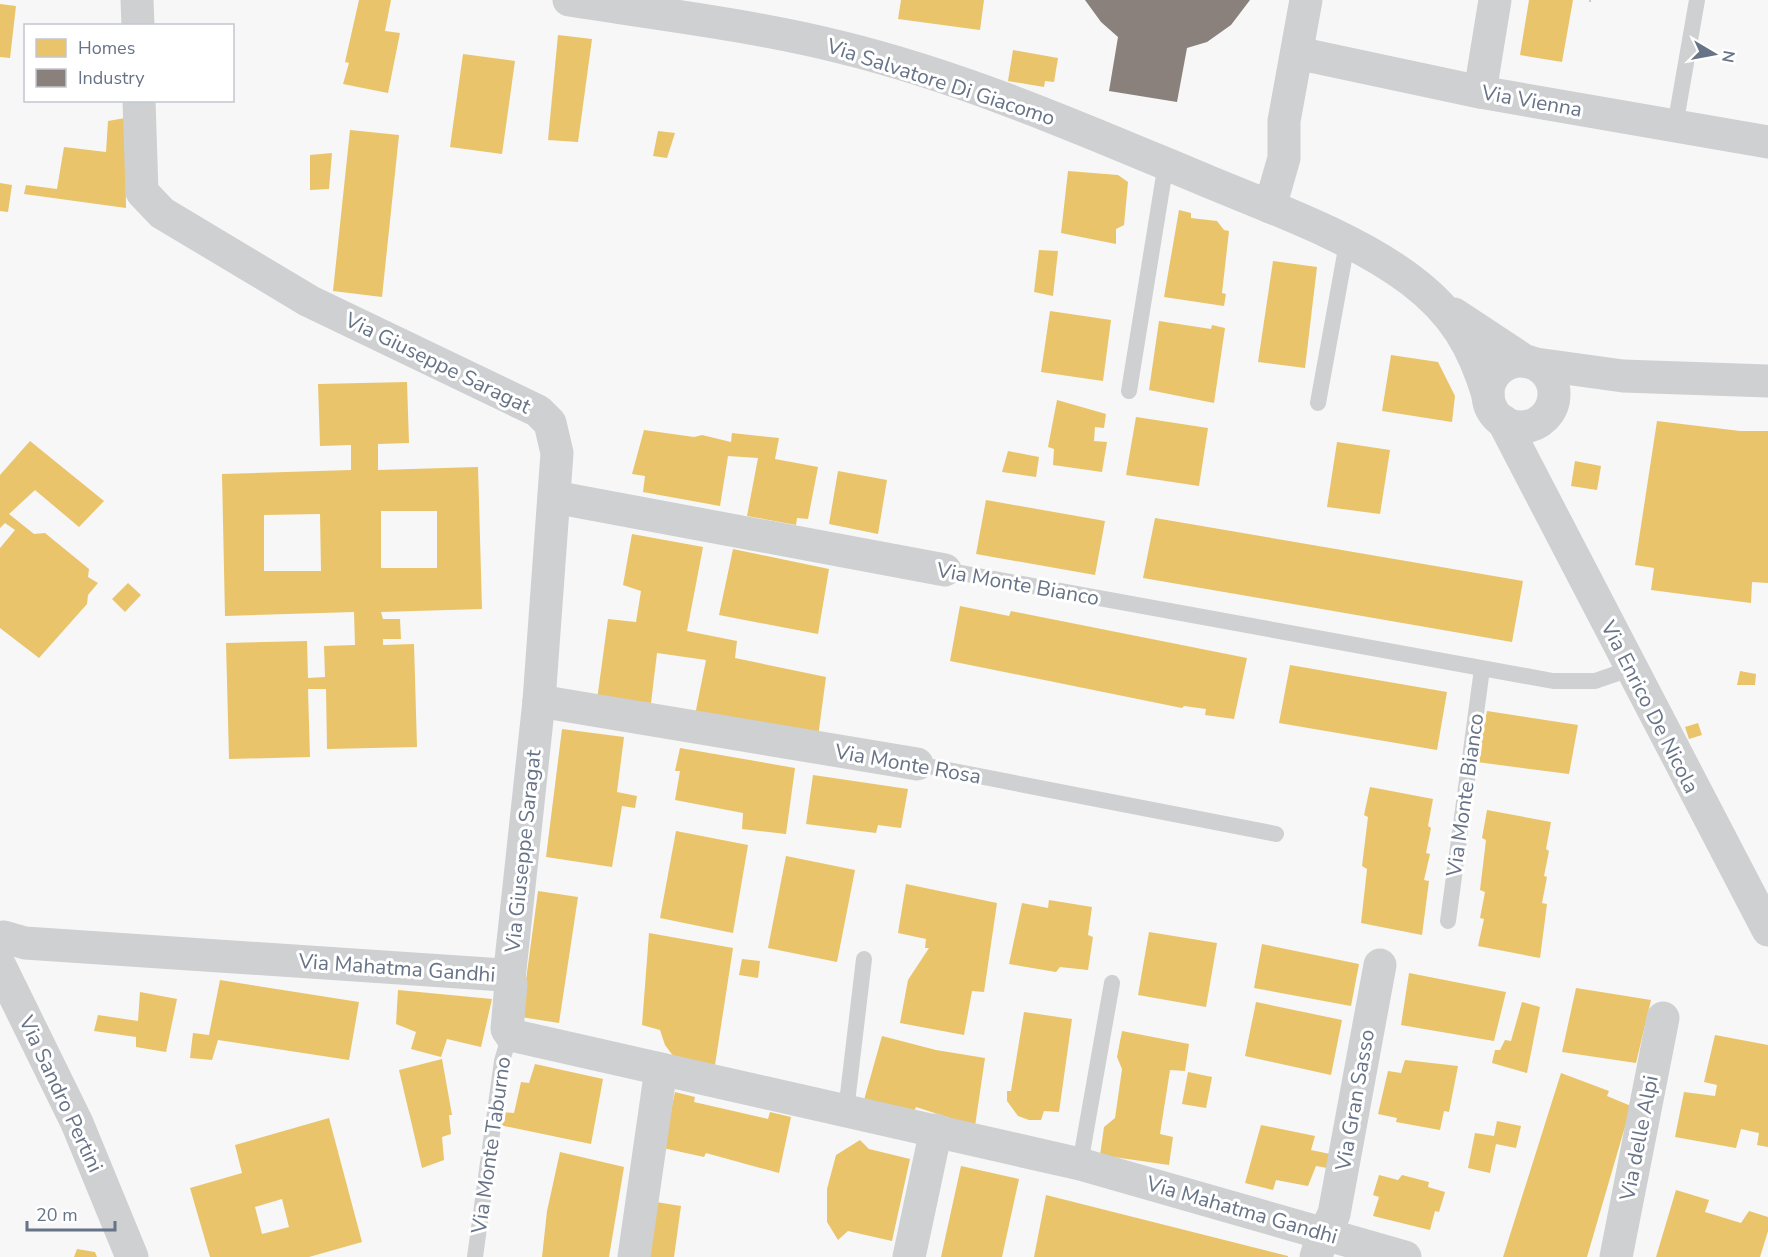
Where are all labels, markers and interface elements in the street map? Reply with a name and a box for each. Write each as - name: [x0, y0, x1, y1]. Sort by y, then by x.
- legend: [24, 24, 234, 102]
- north arrow: [1684, 24, 1744, 84]
- street label: Via Salvatore Di Giacomo: [822, 32, 1059, 132]
- text: Homes: [78, 36, 135, 60]
- text: N: [1716, 49, 1740, 64]
- text: Industry: [78, 66, 145, 90]
- street label: Via Vienna: [1479, 78, 1584, 124]
- street label: Via Giuseppe Saragat: [340, 305, 536, 420]
- street label: Via Monte Bianco: [934, 556, 1101, 612]
- street label: Via Enrico De Nicola: [1594, 615, 1706, 798]
- street label: Via Monte Bianco: [1440, 712, 1490, 879]
- street label: Via Monte Rosa: [832, 737, 983, 791]
- street label: Via Giuseppe Saragat: [498, 748, 548, 955]
- street label: Via Mahatma Gandhi: [297, 947, 496, 989]
- street label: Via Sandro Pertini: [12, 1010, 110, 1177]
- street label: Via Gran Sasso: [1329, 1027, 1381, 1174]
- street label: Via Monte Taburno: [465, 1055, 517, 1236]
- street label: Via delle Alpi: [1613, 1073, 1665, 1204]
- street label: Via Mahatma Gandhi: [1142, 1169, 1341, 1251]
- scale bar: [27, 1194, 116, 1232]
- text: 20 m: [36, 1203, 78, 1227]

